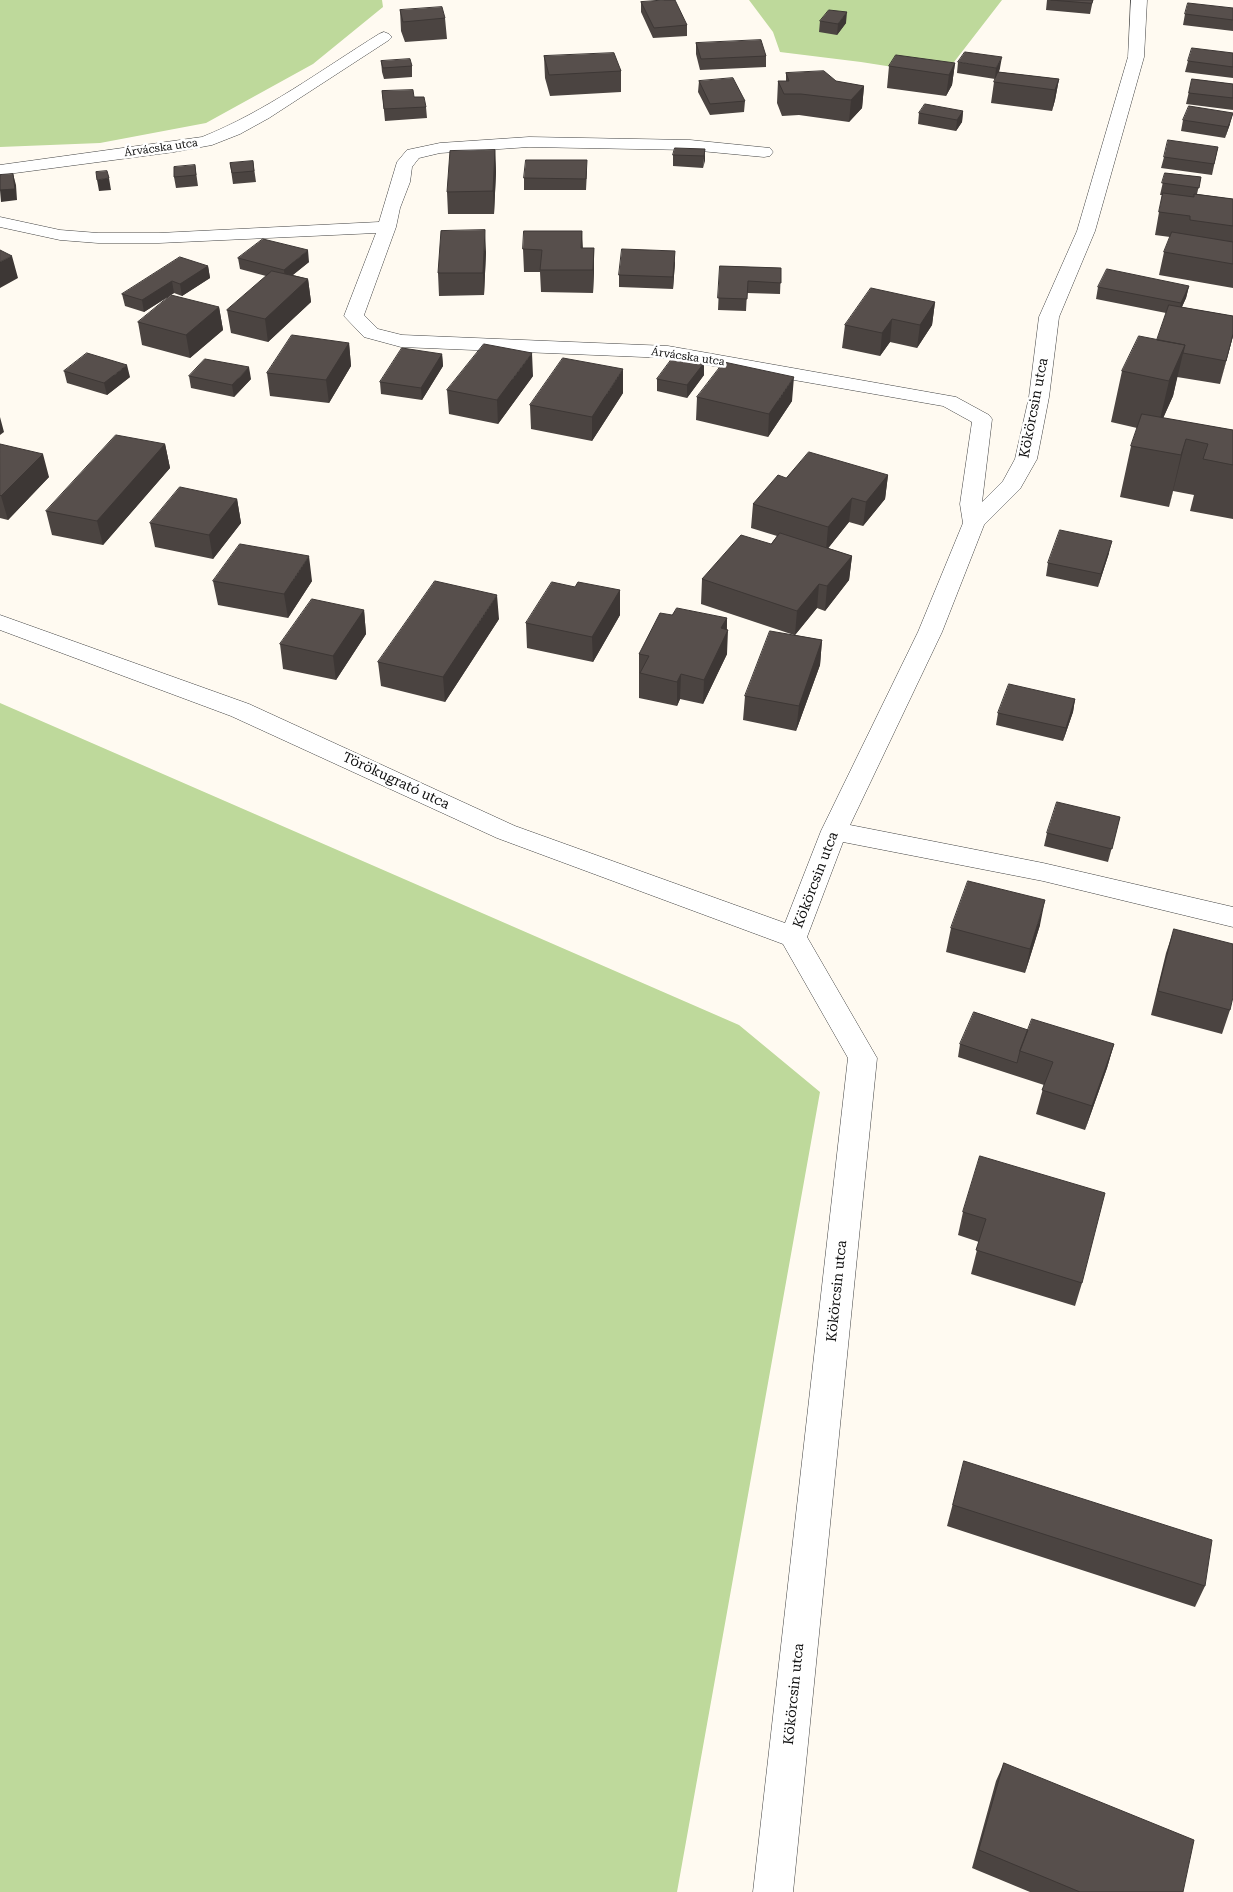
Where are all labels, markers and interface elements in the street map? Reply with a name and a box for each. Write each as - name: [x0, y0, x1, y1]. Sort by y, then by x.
- street label: Árvácska utca: [123, 136, 199, 160]
- street label: Árvácska utca: [650, 345, 726, 369]
- street label: Kökörcsin utca: [1016, 356, 1052, 460]
- street label: Törökugrató utca: [340, 749, 452, 813]
- street label: Kökörcsin utca: [790, 829, 842, 931]
- street label: Kökörcsin utca: [823, 1239, 851, 1343]
- street label: Kökörcsin utca: [780, 1642, 808, 1746]

